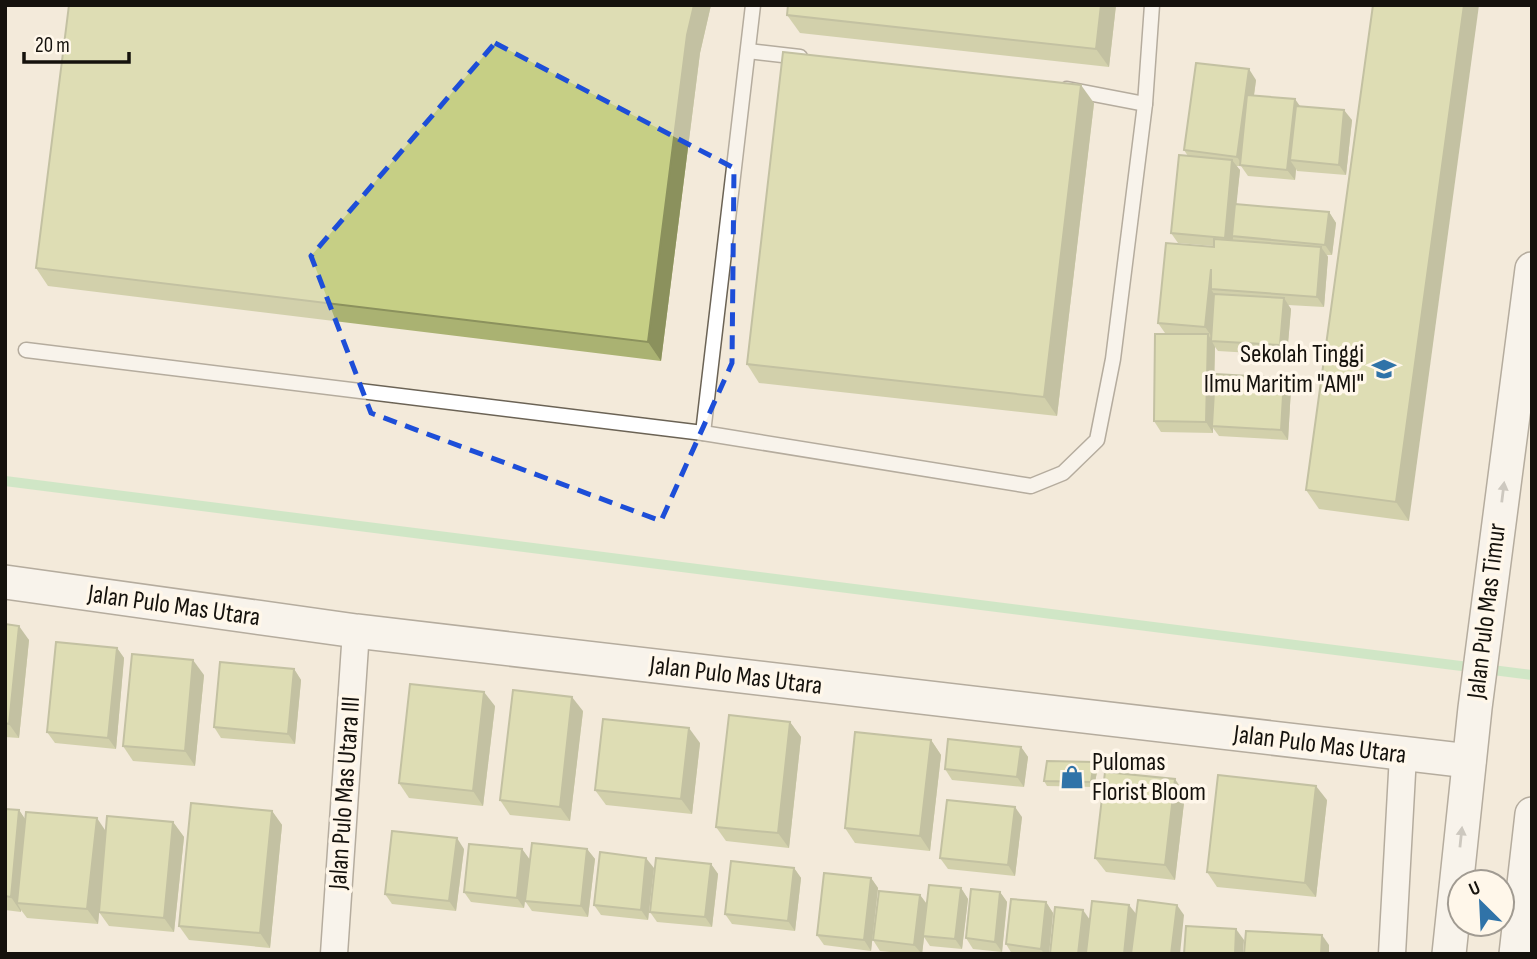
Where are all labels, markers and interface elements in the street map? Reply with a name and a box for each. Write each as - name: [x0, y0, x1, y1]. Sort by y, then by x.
- scale bar: [24, 21, 130, 65]
- text: 20 m: [35, 33, 70, 58]
- place label: Sekolah Tinggi Ilmu Maritim "AMI": [1204, 339, 1364, 400]
- school or university icon: Sekolah Tinggi Ilmu Maritim "AMI": [1370, 355, 1398, 383]
- one-way arrow: [1497, 481, 1508, 503]
- street label: Jalan Pulo Mas Timur: [1461, 521, 1513, 701]
- street label: Jalan Pulo Mas Utara: [85, 578, 262, 633]
- street label: Jalan Pulo Mas Utara: [647, 650, 824, 702]
- street label: Jalan Pulo Mas Utara III: [323, 695, 367, 892]
- street label: Jalan Pulo Mas Utara: [1231, 719, 1408, 771]
- place label: Pulomas Florist Bloom: [1092, 747, 1206, 808]
- shop icon: Pulomas Florist Bloom: [1058, 763, 1086, 791]
- one-way arrow: [1456, 826, 1467, 848]
- north arrow: [1446, 868, 1516, 938]
- text: U: [1465, 876, 1484, 901]

